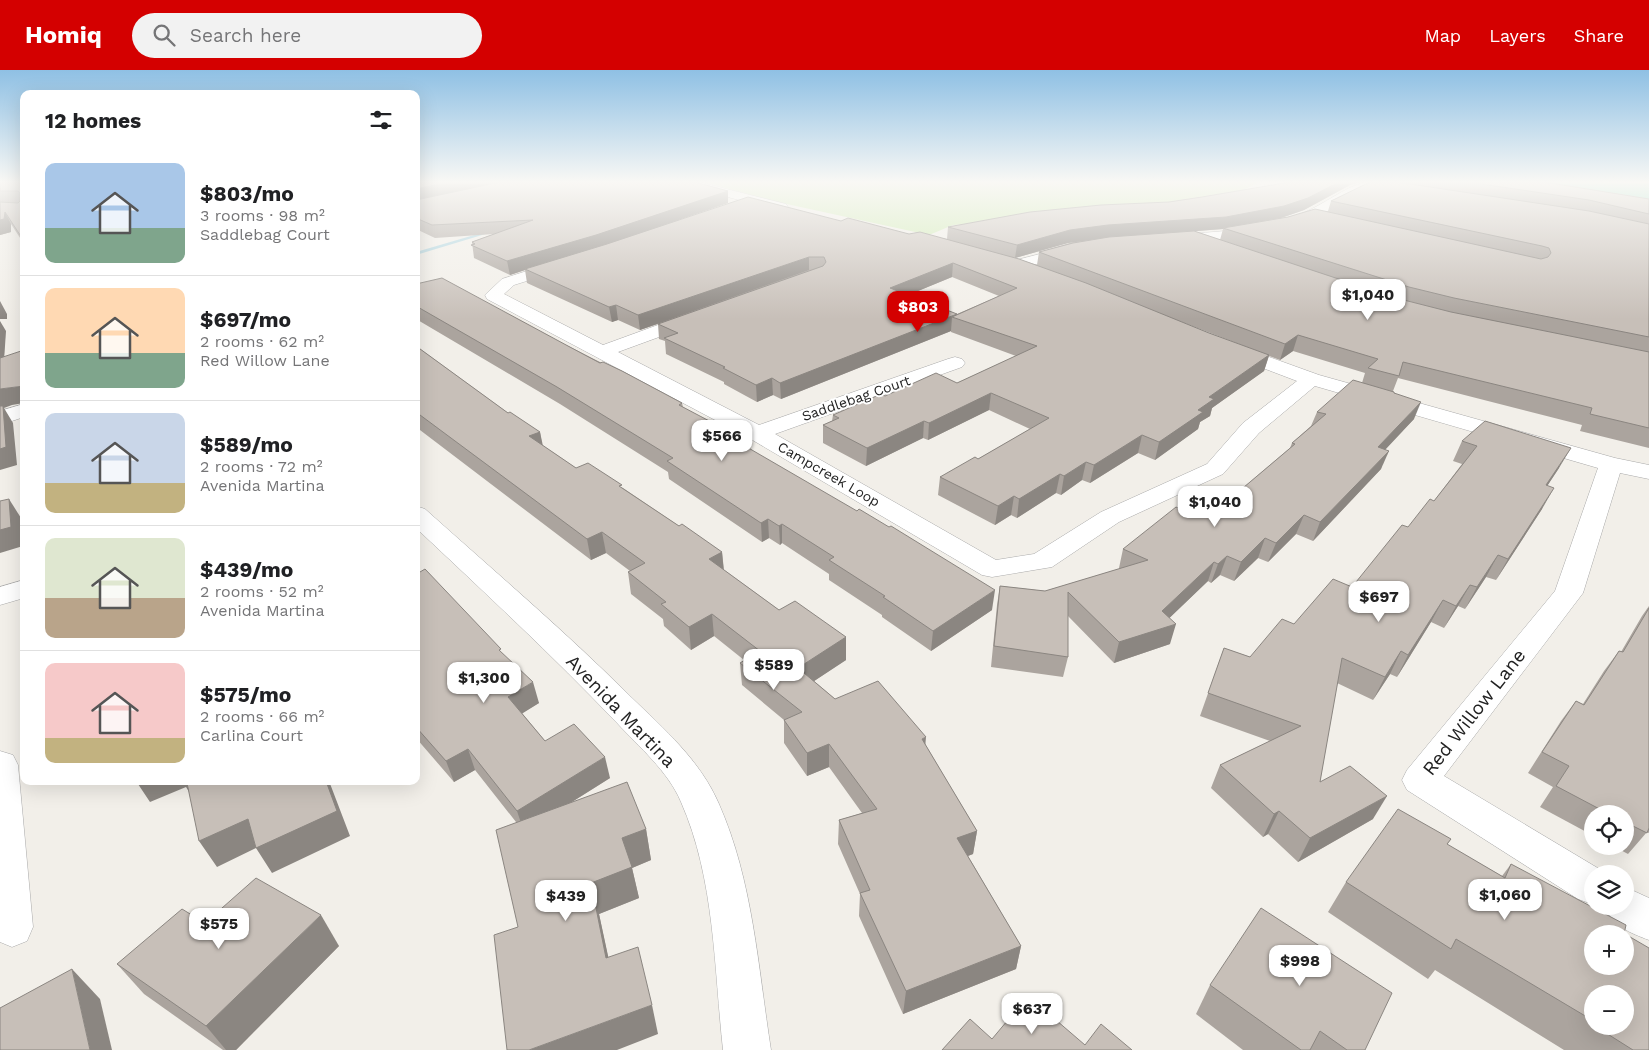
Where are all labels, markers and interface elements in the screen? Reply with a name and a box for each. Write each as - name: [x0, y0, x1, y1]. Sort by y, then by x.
- search box: [132, 13, 482, 58]
- text: Homiq: [25, 21, 102, 49]
- icon: search: [150, 21, 178, 49]
- text: Search here: [190, 24, 301, 47]
- text: Map: [1424, 25, 1461, 46]
- text: Layers: [1489, 25, 1546, 46]
- text: Share: [1574, 25, 1624, 46]
- icon: filters: [367, 106, 395, 134]
- text: 12 homes: [45, 108, 141, 133]
- text: $803/mo: [200, 181, 294, 206]
- icon: home: [85, 183, 145, 243]
- text: 3 rooms · 98 m²: [200, 206, 325, 225]
- text: Saddlebag Court: [200, 225, 330, 244]
- pin: $1,040: [1327, 278, 1409, 321]
- text: $1,040: [1342, 285, 1394, 304]
- pin: $803: [888, 290, 948, 333]
- text: $803: [898, 297, 938, 316]
- text: $697/mo: [200, 307, 291, 332]
- icon: home: [85, 308, 145, 368]
- text: 2 rooms · 62 m²: [200, 332, 324, 351]
- text: Red Willow Lane: [200, 351, 330, 370]
- street label: Saddlebag Court: [800, 372, 912, 424]
- pin: $566: [692, 420, 752, 462]
- text: $566: [702, 426, 742, 445]
- text: $589/mo: [200, 432, 293, 457]
- icon: home: [85, 433, 145, 493]
- street label: Campcreek Loop: [775, 438, 883, 510]
- text: 2 rooms · 72 m²: [200, 457, 323, 476]
- text: Avenida Martina: [200, 476, 325, 495]
- pin: $1,040: [1174, 486, 1256, 528]
- text: $1,040: [1189, 492, 1241, 511]
- text: $439/mo: [200, 557, 293, 582]
- icon: home: [85, 558, 145, 618]
- pin: $697: [1349, 580, 1409, 623]
- text: 2 rooms · 52 m²: [200, 582, 324, 601]
- text: $697: [1359, 587, 1399, 606]
- text: Avenida Martina: [200, 601, 325, 620]
- street label: Red Willow Lane: [1418, 644, 1530, 780]
- pin: $589: [744, 648, 804, 691]
- street label: Avenida Martina: [561, 650, 681, 772]
- text: $589: [754, 655, 794, 674]
- pin: $1,300: [443, 662, 525, 704]
- text: $1,300: [458, 668, 510, 687]
- text: $575/mo: [200, 682, 291, 707]
- icon: home: [85, 683, 145, 743]
- text: 2 rooms · 66 m²: [200, 707, 324, 726]
- text: Carlina Court: [200, 726, 303, 745]
- map controls: [1584, 805, 1634, 1035]
- button: locate: [1584, 805, 1634, 855]
- button: layers: [1584, 865, 1634, 915]
- pin: $1,060: [1464, 878, 1546, 921]
- pin: $439: [536, 880, 596, 922]
- text: $1,060: [1479, 885, 1531, 904]
- text: $439: [546, 886, 586, 905]
- pin: $575: [189, 908, 249, 950]
- text: $575: [200, 914, 238, 933]
- button: +: [1584, 925, 1634, 975]
- pin: $998: [1270, 944, 1330, 987]
- text: $998: [1280, 951, 1320, 970]
- button: −: [1584, 985, 1634, 1035]
- pin: $637: [1002, 992, 1062, 1035]
- text: $637: [1013, 999, 1051, 1018]

